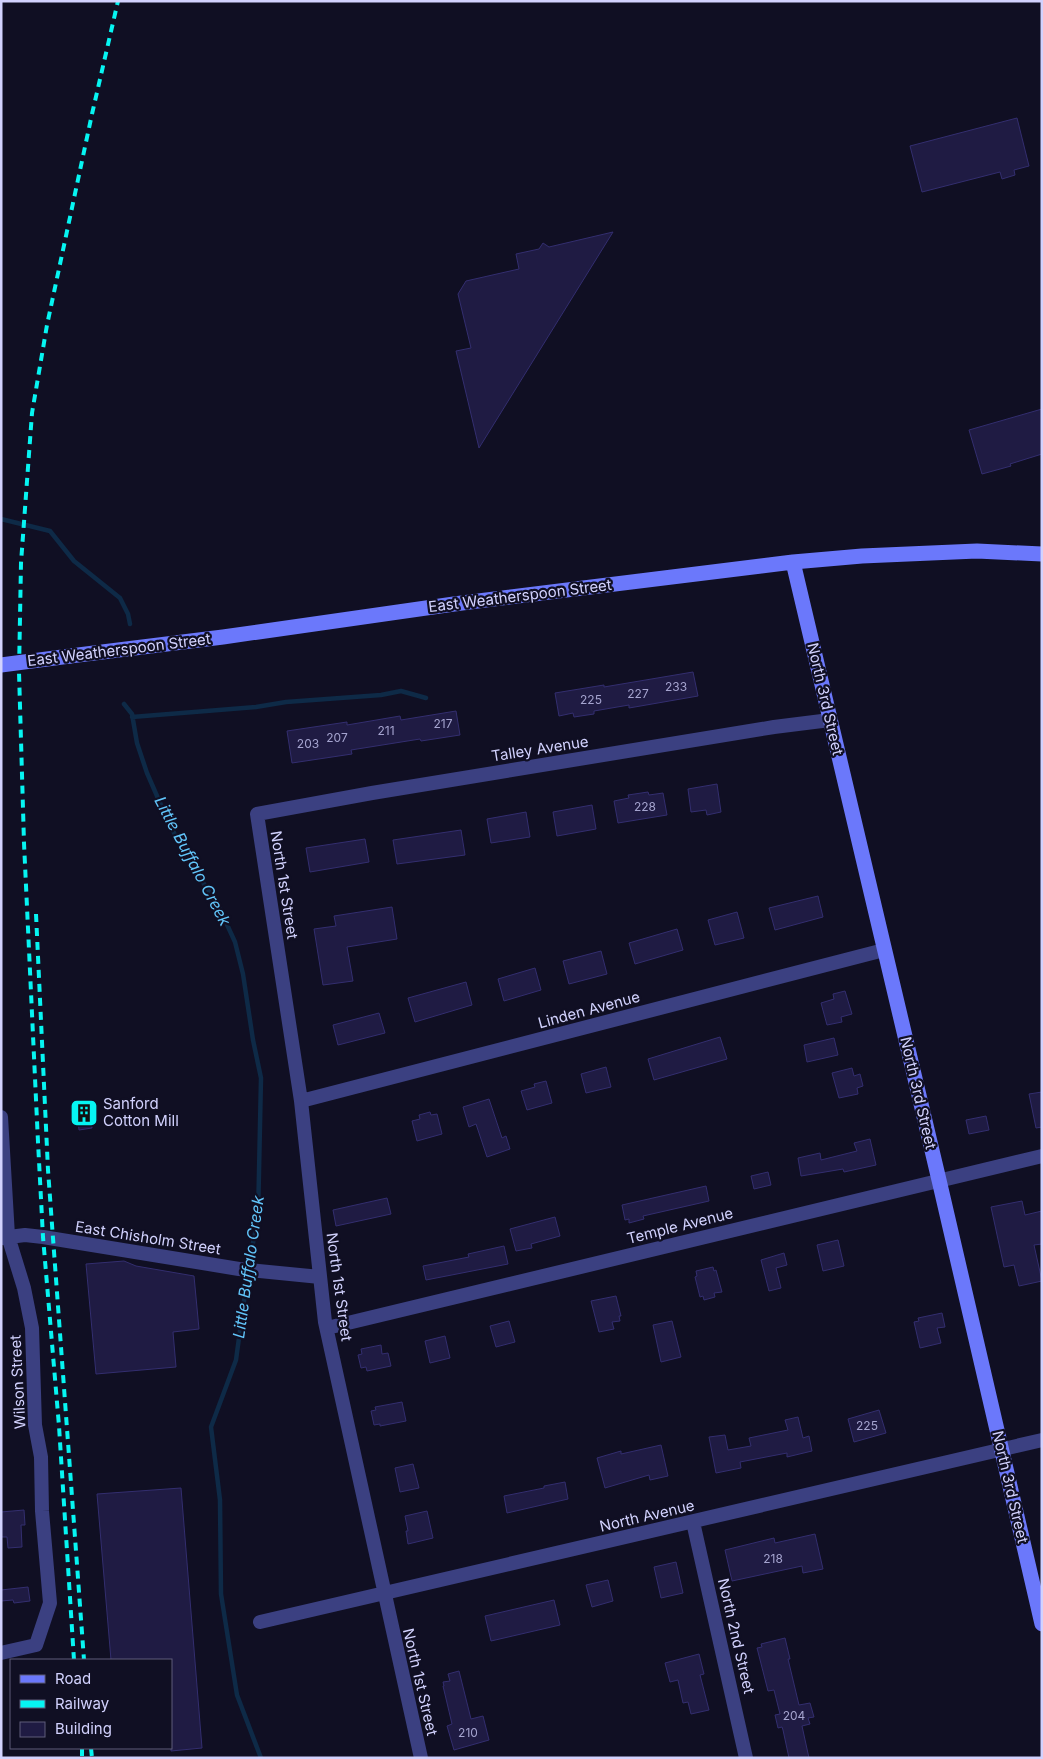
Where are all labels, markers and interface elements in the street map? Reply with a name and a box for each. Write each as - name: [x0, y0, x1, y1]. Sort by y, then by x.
- street label: East Weatherspoon Street: [427, 575, 613, 616]
- street label: East Weatherspoon Street: [26, 629, 212, 670]
- street label: North 3rd Street: [803, 641, 848, 757]
- house number: 233: [665, 679, 687, 694]
- house number: 227: [627, 686, 649, 701]
- house number: 225: [580, 692, 602, 707]
- house number: 217: [434, 716, 453, 731]
- house number: 211: [377, 723, 395, 738]
- house number: 207: [326, 730, 348, 745]
- street label: Talley Avenue: [490, 731, 590, 766]
- house number: 203: [297, 736, 319, 751]
- water label: Little Buffalo Creek: [150, 793, 236, 929]
- house number: 228: [634, 799, 656, 814]
- street label: North 1st Street: [267, 829, 302, 941]
- street label: Linden Avenue: [536, 987, 642, 1032]
- street label: North 3rd Street: [896, 1035, 941, 1151]
- place label: Sanford Cotton Mill: [103, 1094, 179, 1130]
- building icon: Sanford Cotton Mill: [69, 1098, 99, 1128]
- water label: Little Buffalo Creek: [228, 1194, 268, 1340]
- street label: Temple Avenue: [625, 1203, 735, 1248]
- street label: East Chisholm Street: [74, 1217, 222, 1258]
- street label: North 1st Street: [322, 1231, 357, 1343]
- street label: Wilson Street: [6, 1334, 29, 1430]
- house number: 225: [856, 1418, 878, 1433]
- street label: North 3rd Street: [988, 1429, 1033, 1545]
- street label: North Avenue: [598, 1495, 696, 1536]
- house number: 218: [763, 1551, 783, 1566]
- street label: North 2nd Street: [714, 1576, 759, 1696]
- street label: North 1st Street: [399, 1626, 442, 1738]
- legend: [10, 1659, 172, 1749]
- text: Road: [55, 1669, 91, 1688]
- text: Railway: [55, 1694, 110, 1713]
- house number: 204: [783, 1708, 806, 1723]
- text: Building: [55, 1719, 112, 1738]
- house number: 210: [458, 1725, 478, 1740]

